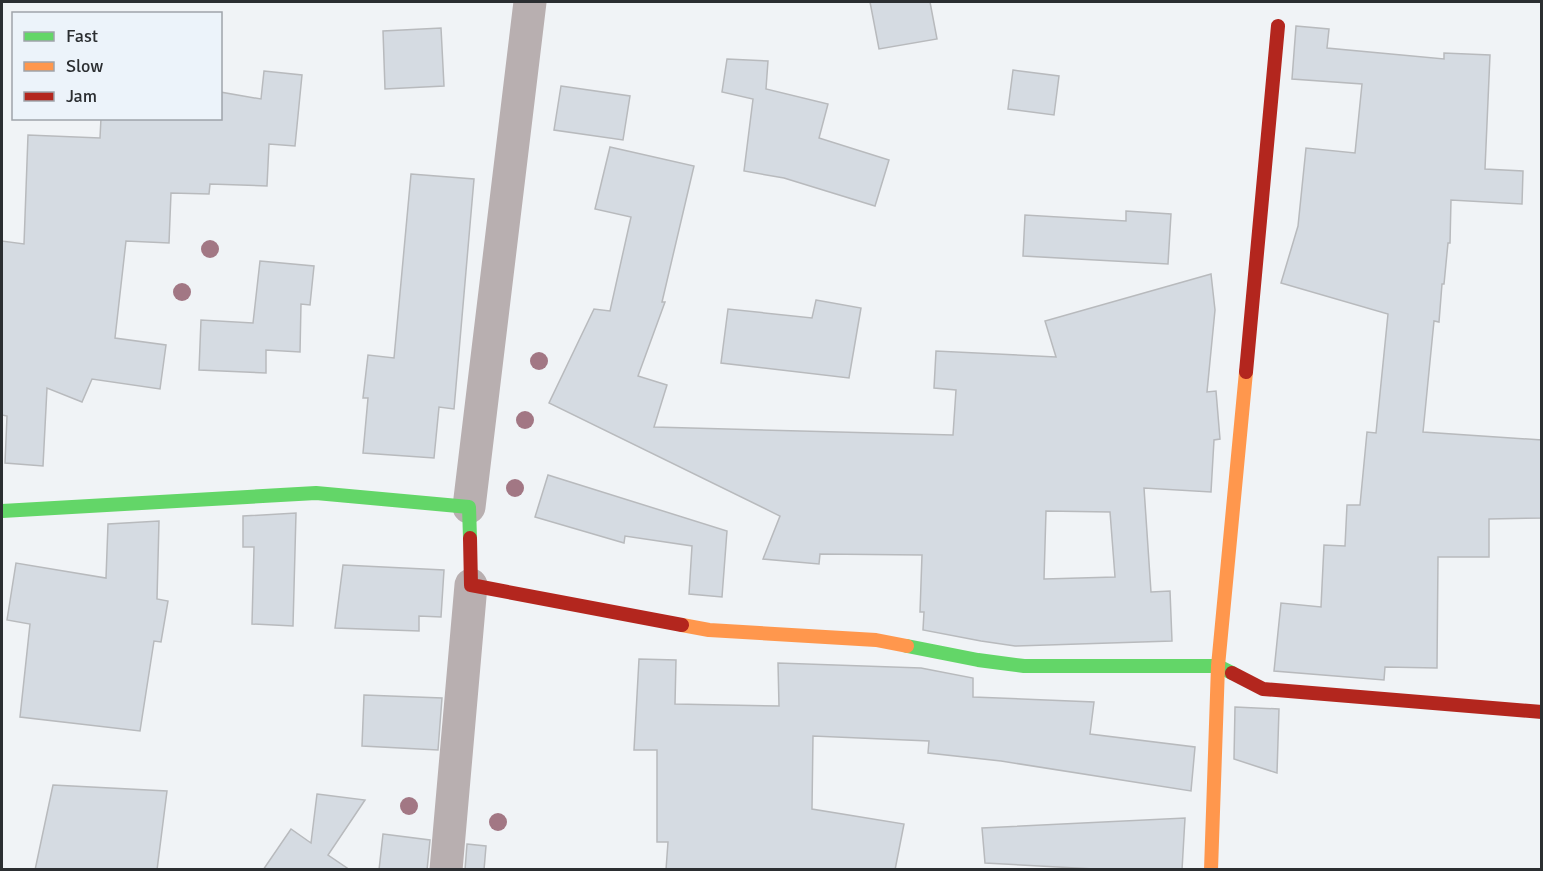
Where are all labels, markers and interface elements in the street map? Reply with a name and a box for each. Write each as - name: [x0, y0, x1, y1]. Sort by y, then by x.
- legend: [12, 12, 222, 120]
- text: Fast: [66, 25, 98, 47]
- text: Slow: [66, 55, 103, 77]
- text: Jam: [66, 85, 97, 107]

